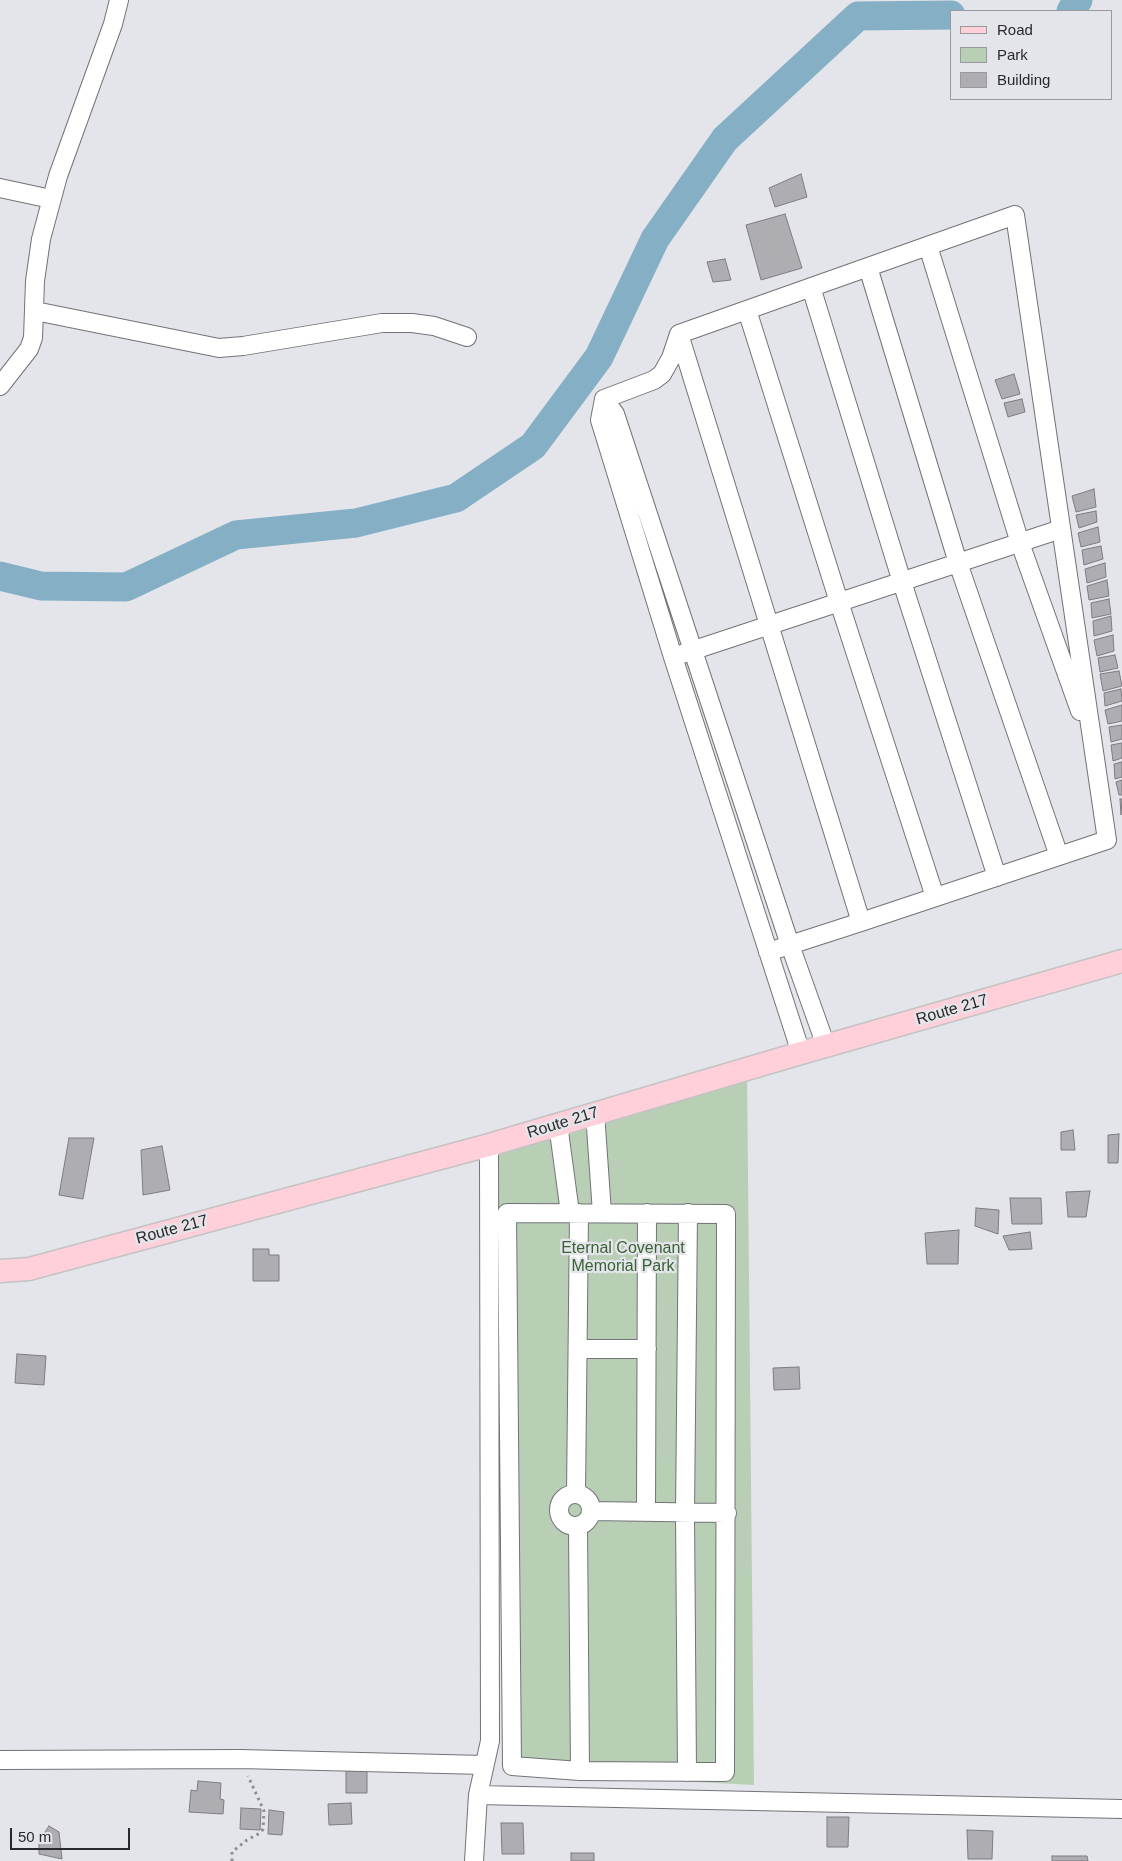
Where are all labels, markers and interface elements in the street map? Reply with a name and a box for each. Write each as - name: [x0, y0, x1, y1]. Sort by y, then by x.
- legend: [950, 10, 1112, 100]
- text: Road: [997, 21, 1033, 38]
- text: Park: [997, 46, 1028, 63]
- text: Building: [997, 71, 1050, 88]
- street label: Route 217: [914, 991, 990, 1029]
- street label: Route 217: [525, 1103, 601, 1143]
- street label: Route 217: [134, 1211, 210, 1249]
- park label: Eternal Covenant Memorial Park: [561, 1239, 685, 1277]
- scale bar: [12, 1818, 132, 1850]
- text: 50 m: [18, 1828, 51, 1845]

